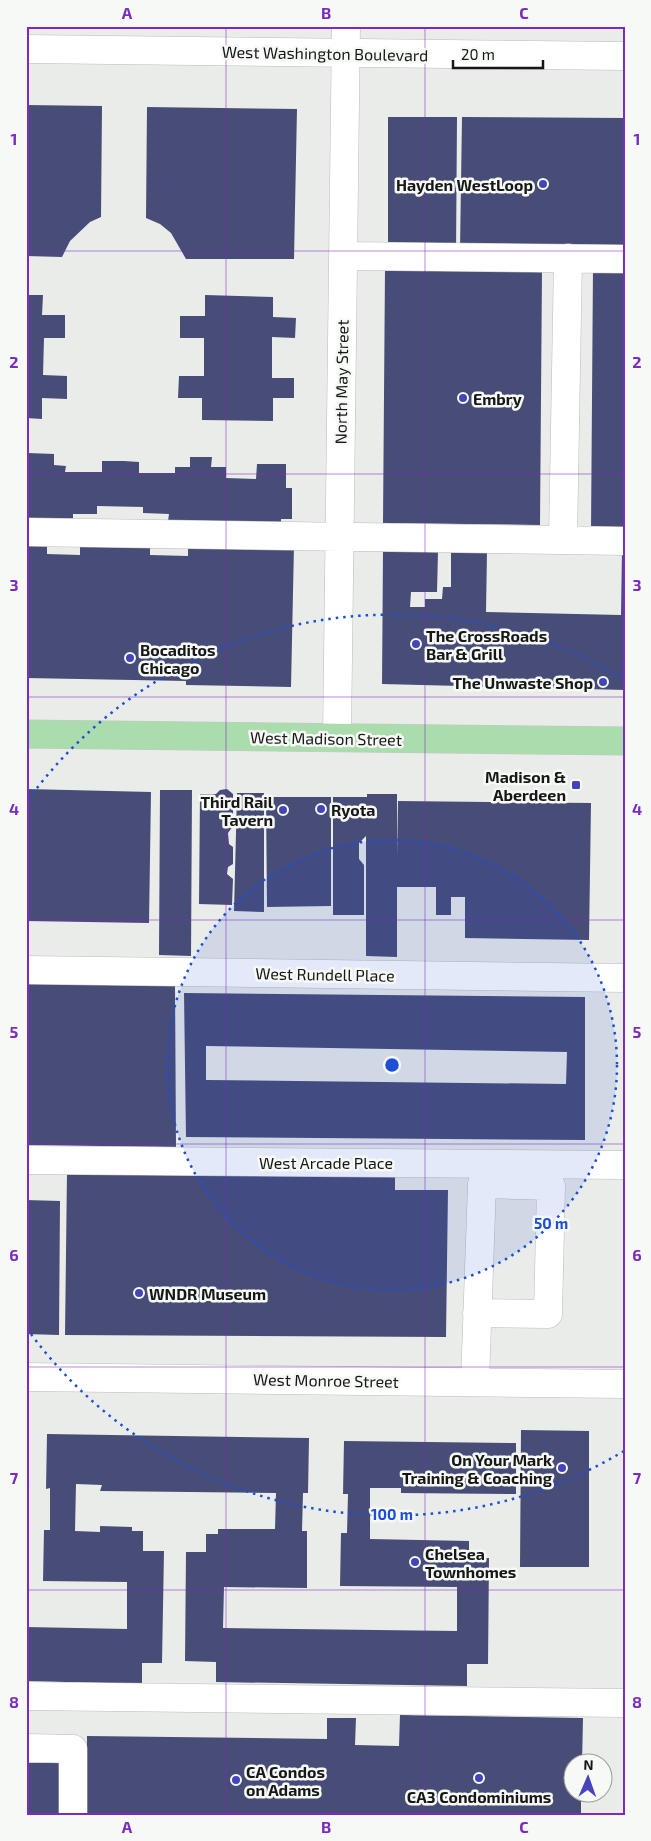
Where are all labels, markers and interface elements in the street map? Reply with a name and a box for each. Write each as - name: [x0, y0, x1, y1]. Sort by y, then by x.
- text: A: [122, 3, 133, 22]
- text: B: [321, 3, 331, 22]
- text: C: [519, 3, 529, 22]
- scale bar: [453, 38, 544, 70]
- street label: West Washington Boulevard: [222, 42, 428, 64]
- text: 20 m: [461, 45, 495, 63]
- text: 1: [11, 129, 17, 148]
- text: 1: [634, 129, 640, 148]
- place label: Hayden WestLoop: [396, 175, 533, 195]
- marker: Hayden WestLoop: [537, 178, 549, 190]
- street label: North May Street: [330, 319, 352, 445]
- text: 2: [9, 352, 19, 371]
- text: 2: [632, 352, 642, 371]
- place label: Embry: [473, 389, 522, 409]
- marker: Embry: [457, 392, 469, 404]
- text: 3: [9, 575, 19, 594]
- text: 3: [632, 575, 642, 594]
- place label: The CrossRoads Bar & Grill: [426, 626, 547, 663]
- marker: The CrossRoads Bar & Grill: [410, 638, 422, 650]
- place label: Bocaditos Chicago: [140, 640, 215, 677]
- marker: Bocaditos Chicago: [124, 652, 136, 664]
- place label: The Unwaste Shop: [452, 673, 593, 692]
- marker: The Unwaste Shop: [597, 676, 609, 688]
- street label: West Madison Street: [250, 727, 402, 749]
- place label: Madison & Aberdeen: [485, 767, 566, 804]
- marker: Madison & Aberdeen: [570, 779, 582, 791]
- place label: Third Rail Tavern: [200, 792, 274, 829]
- text: 4: [9, 799, 19, 818]
- text: 4: [632, 799, 642, 818]
- place label: Ryota: [331, 800, 375, 820]
- marker: Ryota: [315, 803, 327, 815]
- marker: Third Rail Tavern: [277, 804, 289, 816]
- street label: West Rundell Place: [255, 963, 395, 985]
- text: 5: [10, 1022, 19, 1041]
- text: 5: [633, 1022, 642, 1041]
- centre of rings: [383, 1056, 401, 1074]
- street label: West Arcade Place: [259, 1153, 393, 1172]
- text: 50 m: [534, 1214, 568, 1232]
- text: 6: [9, 1245, 19, 1264]
- text: 6: [632, 1245, 642, 1264]
- place label: WNDR Museum: [149, 1284, 266, 1303]
- marker: WNDR Museum: [133, 1287, 145, 1299]
- street label: West Monroe Street: [253, 1369, 399, 1391]
- place label: On Your Mark Training & Coaching: [402, 1450, 553, 1487]
- marker: On Your Mark Training & Coaching: [556, 1462, 568, 1474]
- text: 7: [10, 1468, 19, 1487]
- text: 7: [633, 1468, 642, 1487]
- text: 100 m: [371, 1505, 413, 1523]
- place label: Chelsea Townhomes: [425, 1544, 516, 1581]
- marker: Chelsea Townhomes: [409, 1556, 421, 1568]
- text: 8: [9, 1692, 19, 1711]
- text: 8: [632, 1692, 642, 1711]
- north arrow: [564, 1754, 614, 1804]
- text: N: [583, 1756, 594, 1773]
- place label: CA Condos on Adams: [246, 1762, 325, 1799]
- marker: CA3 Condominiums: [473, 1772, 485, 1784]
- marker: CA Condos on Adams: [230, 1774, 242, 1786]
- place label: CA3 Condominiums: [407, 1787, 551, 1806]
- text: A: [122, 1817, 133, 1836]
- text: B: [321, 1817, 331, 1836]
- text: C: [519, 1817, 529, 1836]

